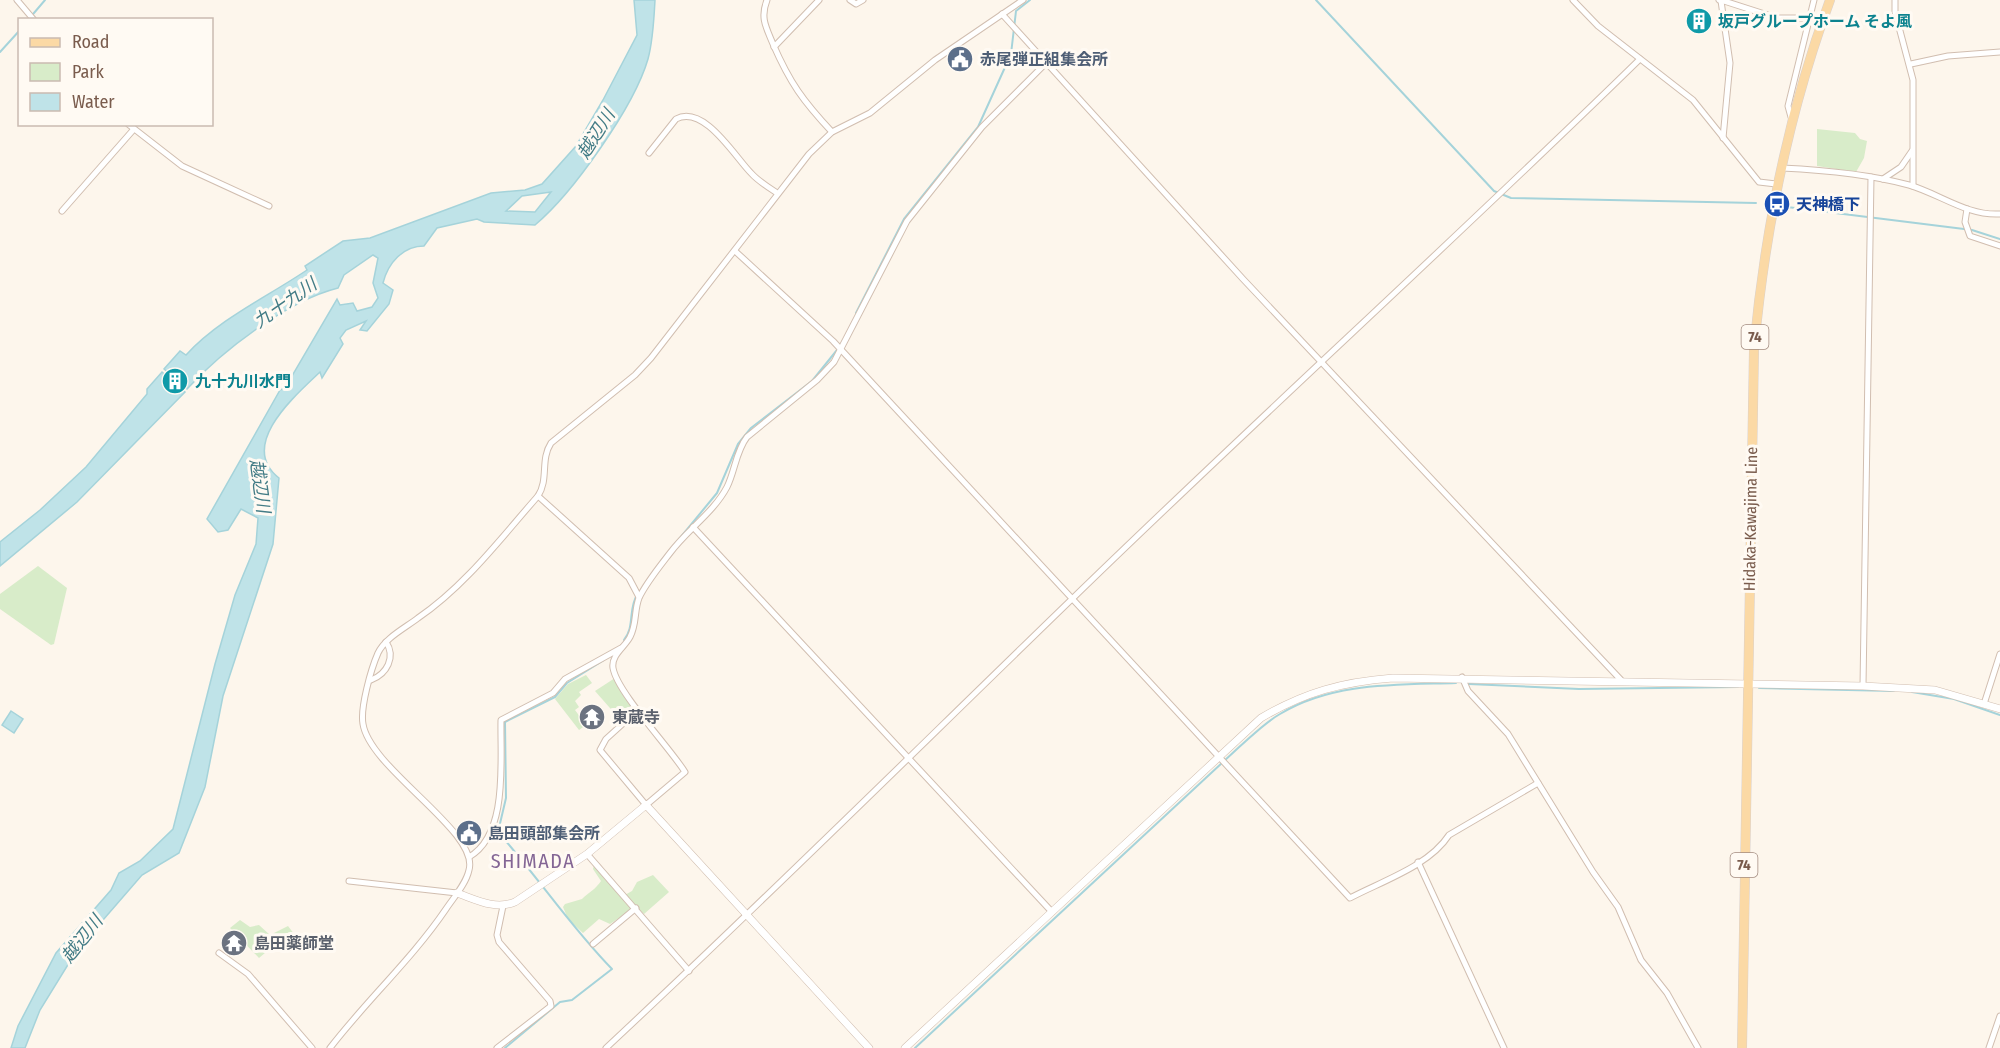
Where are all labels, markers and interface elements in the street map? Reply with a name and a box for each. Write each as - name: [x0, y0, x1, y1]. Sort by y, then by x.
- building icon: 坂戸グループホーム そよ風: [1684, 6, 1714, 36]
- place label: 坂戸グループホーム そよ風: [1718, 12, 1912, 31]
- legend: [18, 18, 213, 126]
- text: Road: [72, 31, 109, 53]
- public building icon: 赤尾弾正組集会所: [945, 44, 975, 74]
- place label: 赤尾弾正組集会所: [980, 50, 1108, 69]
- text: Park: [72, 61, 105, 83]
- text: Water: [72, 91, 115, 113]
- water label: 越辺川: [572, 104, 621, 163]
- bus stop icon: 天神橋下: [1762, 189, 1792, 219]
- place label: 天神橋下: [1796, 195, 1860, 214]
- water label: 九十九川: [249, 272, 322, 333]
- road number: 74: [1742, 325, 1768, 349]
- building icon: 九十九川水門: [160, 366, 190, 396]
- place label: 九十九川水門: [195, 372, 291, 391]
- street label: Hidaka-Kawajima Line: [1740, 447, 1761, 591]
- water label: 越辺川: [245, 458, 275, 516]
- temple icon: 東蔵寺: [577, 702, 607, 732]
- place label: 東蔵寺: [612, 708, 660, 727]
- public building icon: 島田頭部集会所: [454, 818, 484, 848]
- place label: 島田頭部集会所: [488, 824, 600, 843]
- district label: SHIMADA: [491, 849, 575, 873]
- road number: 74: [1730, 853, 1758, 877]
- water label: 越辺川: [57, 909, 109, 967]
- temple icon: 島田薬師堂: [219, 928, 249, 958]
- place label: 島田薬師堂: [254, 934, 334, 953]

